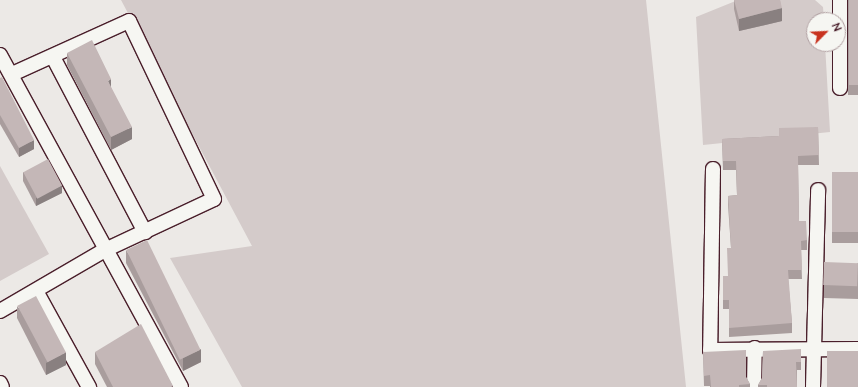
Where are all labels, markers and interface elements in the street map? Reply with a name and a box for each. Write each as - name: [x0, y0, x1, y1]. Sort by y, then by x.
- north arrow: [806, 12, 846, 52]
- text: N: [828, 21, 845, 34]

